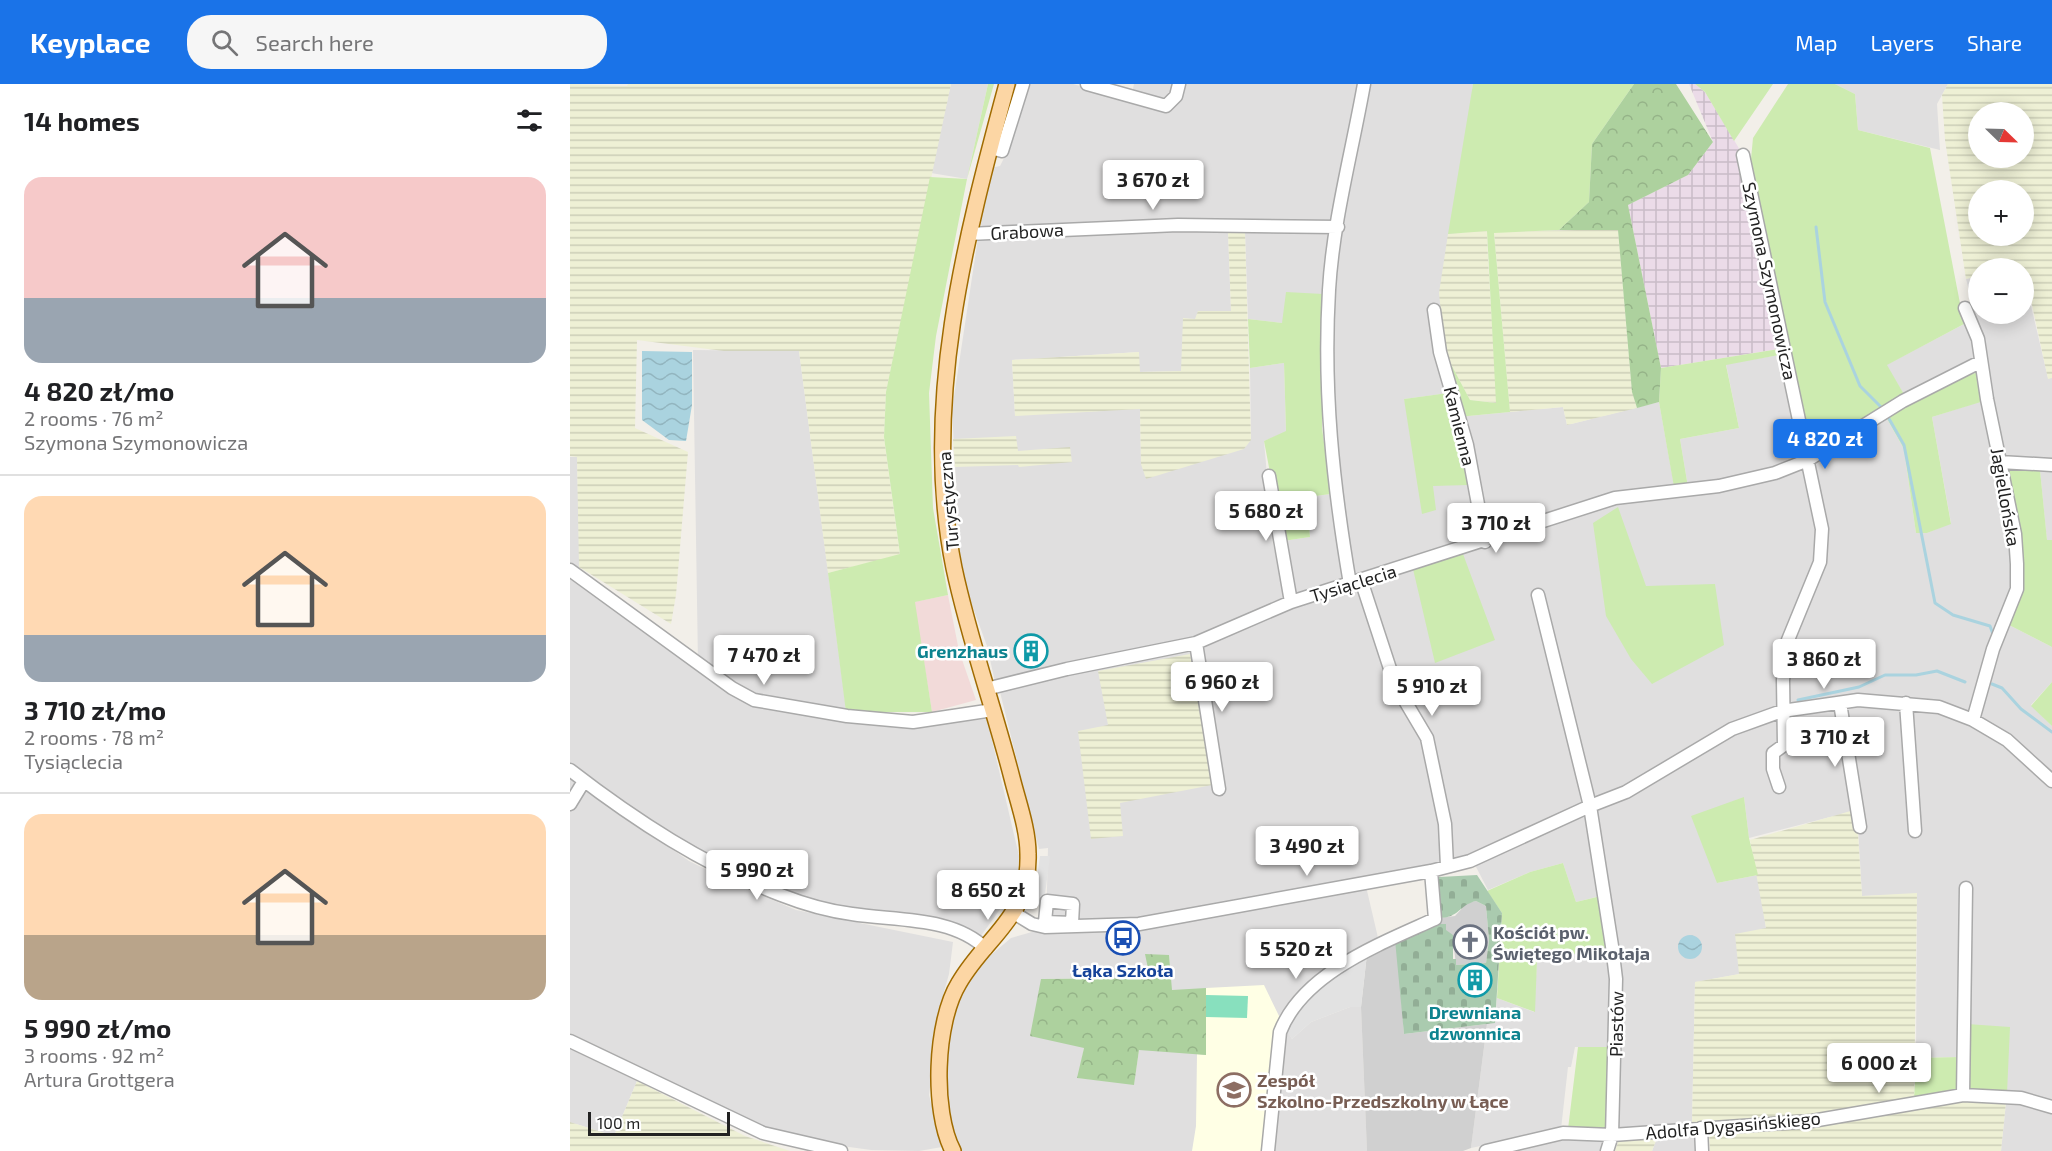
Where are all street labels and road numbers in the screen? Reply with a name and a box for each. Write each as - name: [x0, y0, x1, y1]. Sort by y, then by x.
- street label: Szymona Szymonowicza: [1738, 180, 1802, 382]
- street label: Grabowa: [990, 218, 1064, 244]
- street label: Kamienna: [1440, 384, 1480, 468]
- street label: Jagiellońska: [1987, 446, 2025, 548]
- street label: Turystyczna: [933, 450, 963, 552]
- street label: Tysiąclecia: [1307, 559, 1399, 607]
- street label: Piastów: [1604, 991, 1628, 1057]
- street label: Adolfa Dygasińskiego: [1645, 1106, 1821, 1144]

